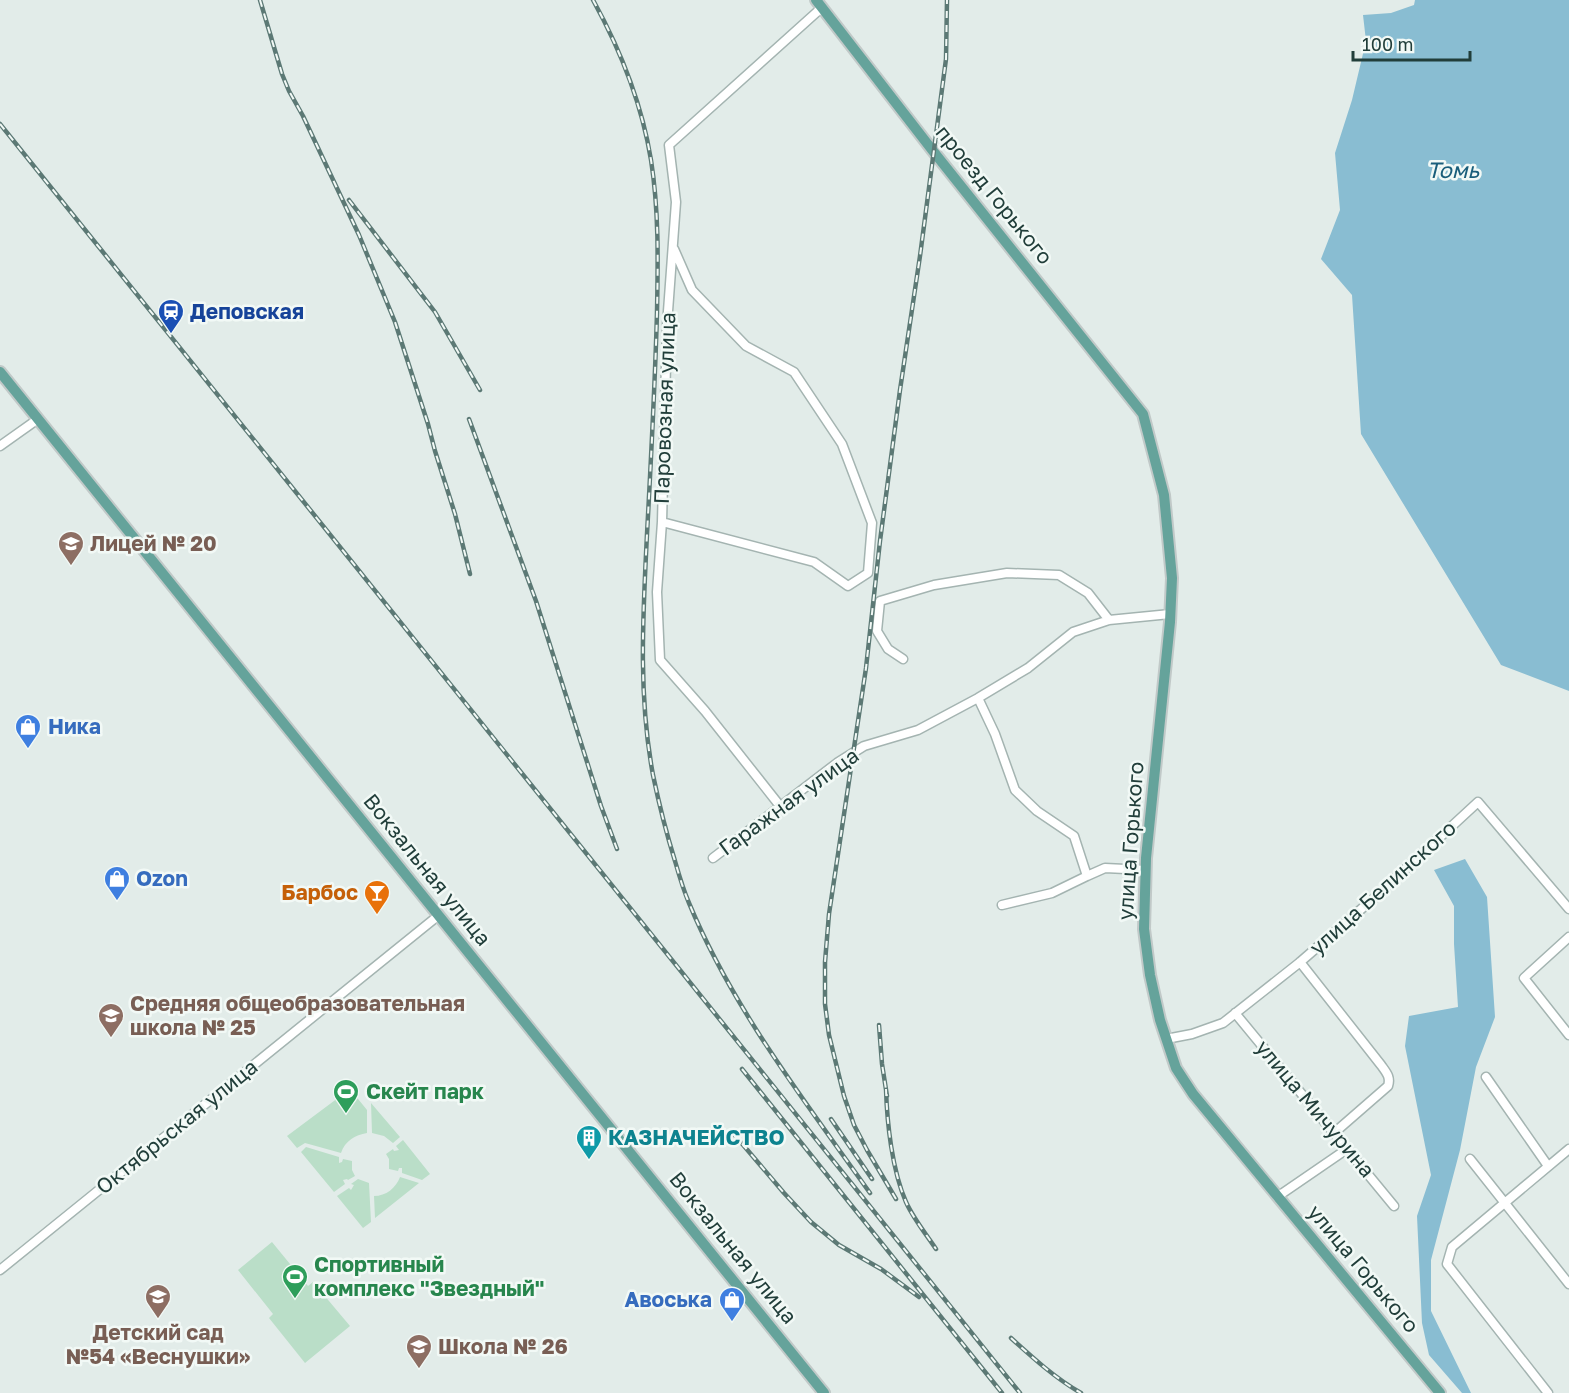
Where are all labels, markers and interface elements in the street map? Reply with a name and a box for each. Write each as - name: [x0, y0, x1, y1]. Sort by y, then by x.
- scale bar: [1353, 24, 1470, 62]
- text: 100 m: [1362, 33, 1413, 55]
- street label: проезд Горького: [931, 120, 1059, 269]
- water label: Томь: [1427, 156, 1481, 183]
- station icon: Деповская: [156, 297, 186, 335]
- place label: Деповская: [190, 298, 304, 324]
- street label: Паровозная улица: [648, 312, 680, 504]
- school or university icon: Лицей № 20: [56, 529, 86, 567]
- place label: Лицей № 20: [90, 530, 217, 556]
- shop icon: Ника: [13, 712, 43, 750]
- place label: Ника: [48, 713, 101, 739]
- street label: Гаражная улица: [713, 742, 863, 861]
- street label: улица Горького: [1111, 761, 1149, 921]
- street label: Вокзальная улица: [358, 788, 497, 951]
- street label: улица Белинского: [1304, 815, 1461, 960]
- shop icon: Ozon: [102, 864, 132, 902]
- place label: Ozon: [136, 865, 188, 891]
- bar icon: Барбос: [362, 878, 392, 916]
- place label: Барбос: [281, 879, 358, 905]
- place label: Средняя общеобразовательная школа № 25: [130, 990, 465, 1040]
- school or university icon: Средняя общеобразовательная школа № 25: [96, 1001, 126, 1039]
- street label: улица Мичурина: [1251, 1034, 1381, 1182]
- street label: Октябрьская улица: [90, 1053, 262, 1199]
- sports icon: Скейт парк: [331, 1077, 361, 1115]
- place label: Скейт парк: [366, 1078, 484, 1104]
- building icon: КАЗНАЧЕЙСТВО: [574, 1123, 604, 1161]
- place label: КАЗНАЧЕЙСТВО: [608, 1124, 785, 1150]
- street label: Вокзальная улица: [664, 1166, 803, 1329]
- street label: улица Горького: [1303, 1199, 1425, 1338]
- place label: Спортивный комплекс "Звездный": [314, 1251, 544, 1301]
- sports icon: Спортивный комплекс "Звездный": [280, 1262, 310, 1300]
- school or university icon: Детский сад №54 «Веснушки»: [143, 1282, 173, 1320]
- shop icon: Авоська: [717, 1285, 747, 1323]
- place label: Авоська: [625, 1286, 712, 1312]
- place label: Детский сад №54 «Веснушки»: [66, 1319, 250, 1369]
- school or university icon: Школа № 26: [404, 1332, 434, 1370]
- place label: Школа № 26: [438, 1333, 568, 1359]

